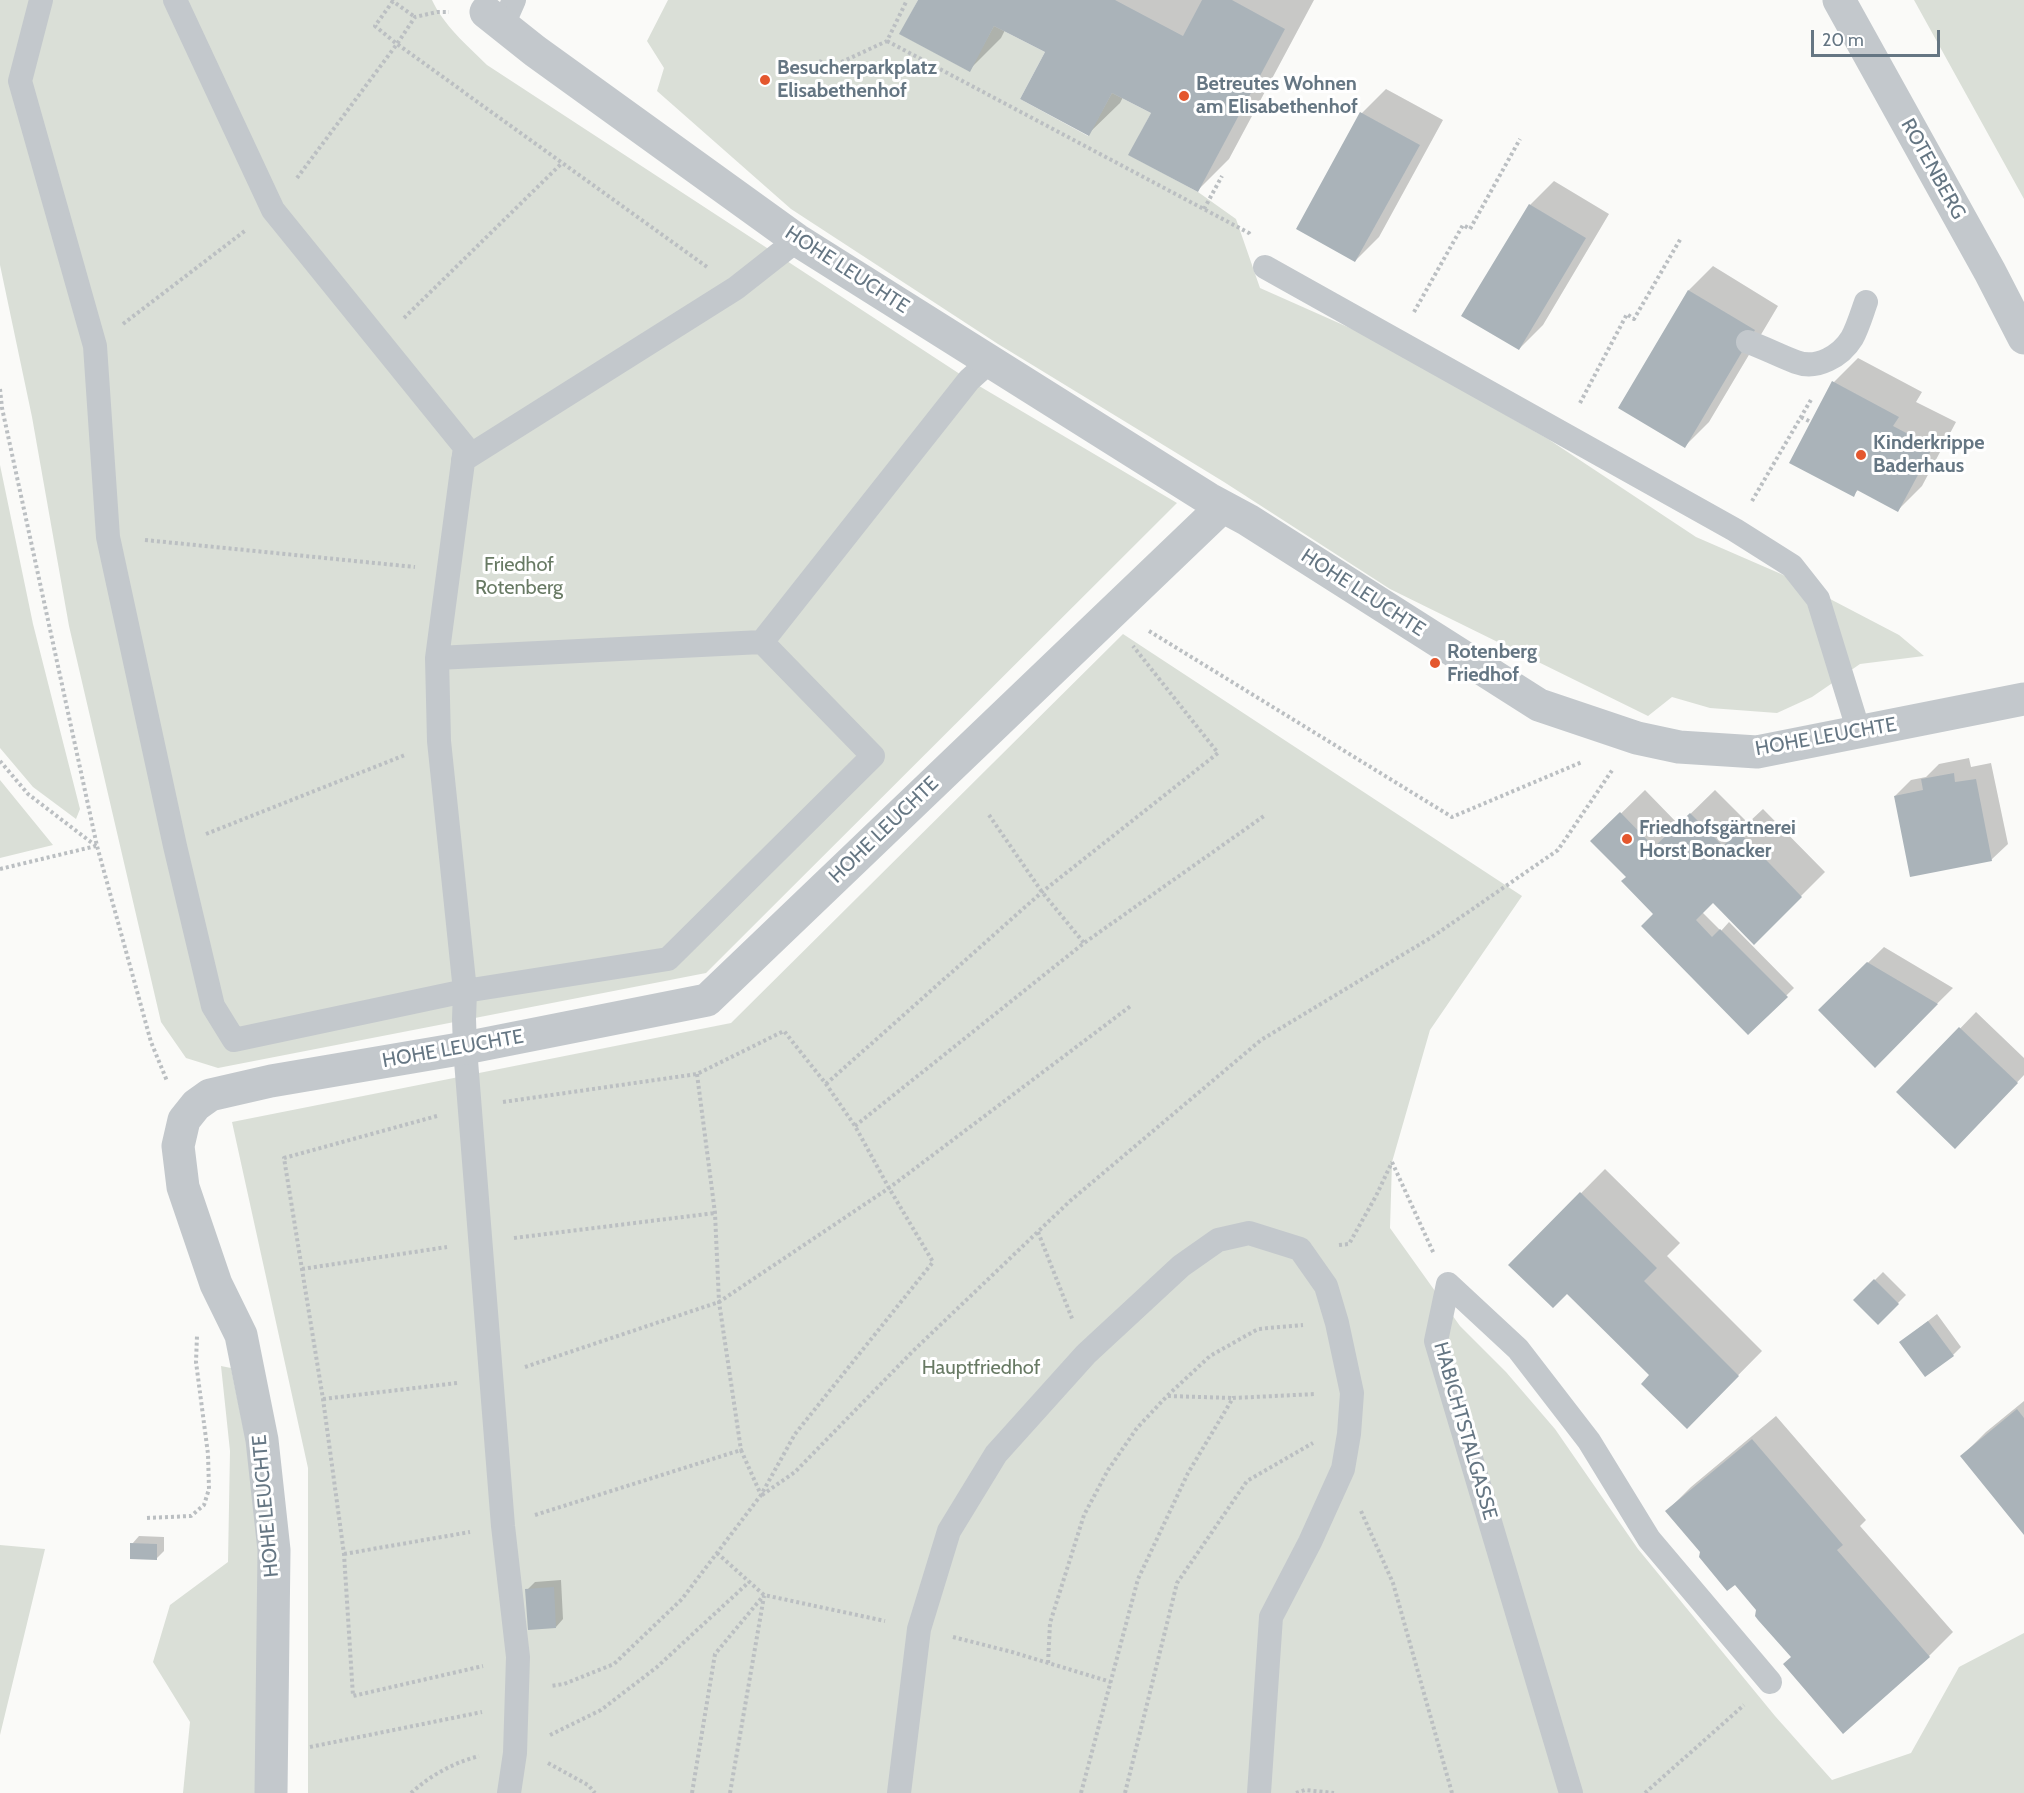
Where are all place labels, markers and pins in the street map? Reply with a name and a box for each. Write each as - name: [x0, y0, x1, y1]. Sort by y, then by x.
- place label: Besucherparkplatz Elisabethenhof: [777, 56, 937, 103]
- place label: Betreutes Wohnen am Elisabethenhof: [1196, 72, 1358, 119]
- marker: Besucherparkplatz Elisabethenhof: [758, 73, 772, 87]
- marker: Betreutes Wohnen am Elisabethenhof: [1177, 89, 1191, 103]
- place label: Kinderkrippe Baderhaus: [1873, 431, 1985, 478]
- marker: Kinderkrippe Baderhaus: [1854, 448, 1868, 462]
- place label: Rotenberg Friedhof: [1447, 640, 1537, 687]
- marker: Rotenberg Friedhof: [1428, 656, 1442, 670]
- place label: Friedhofsgärtnerei Horst Bonacker: [1639, 816, 1796, 863]
- marker: Friedhofsgärtnerei Horst Bonacker: [1620, 832, 1634, 846]

